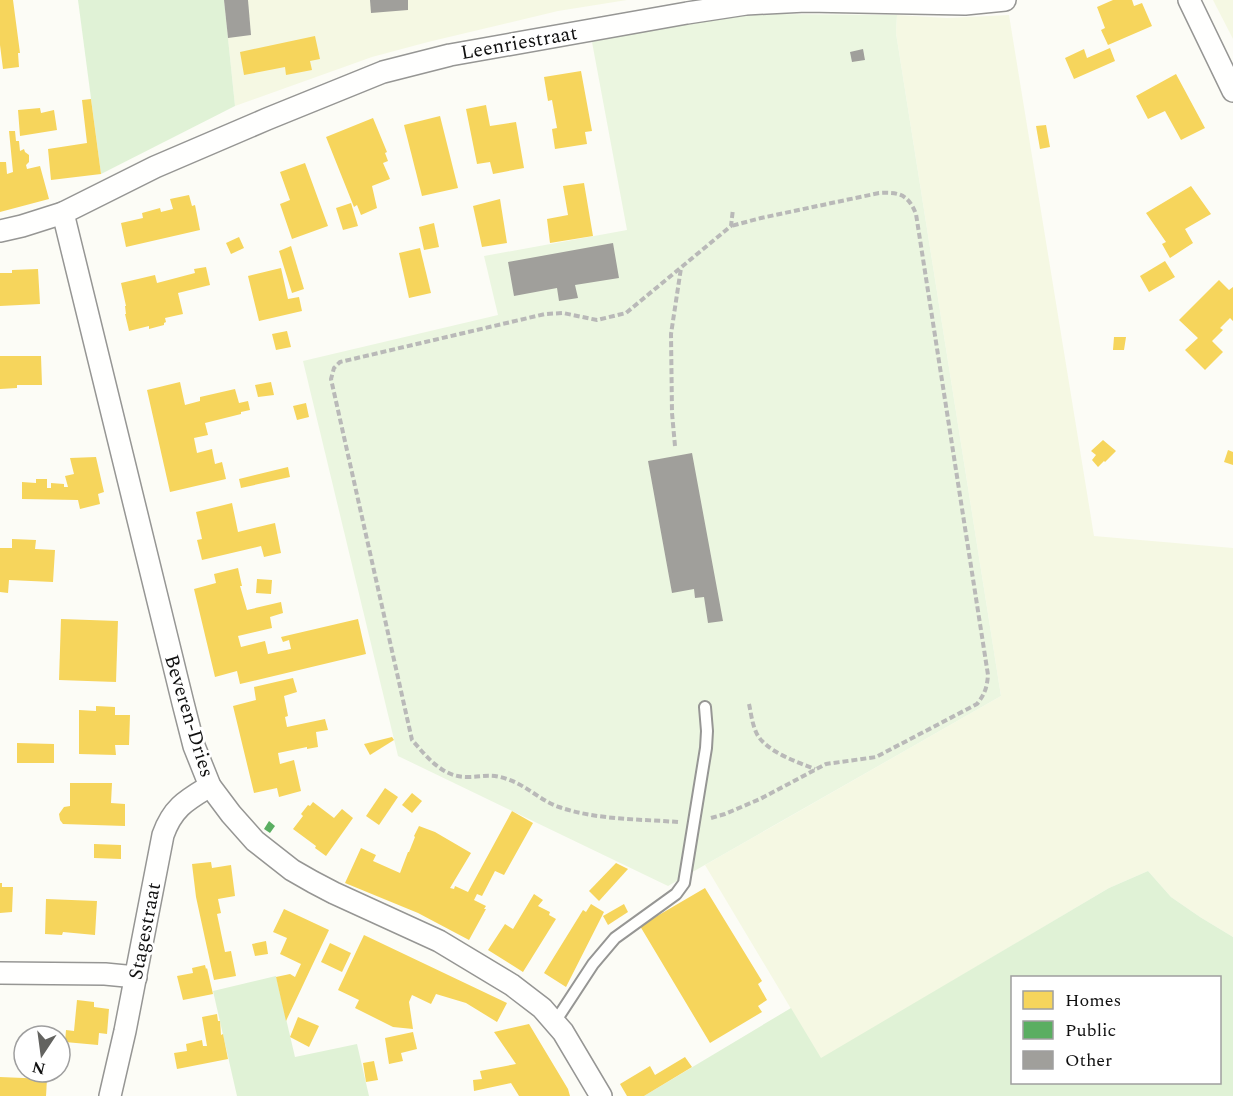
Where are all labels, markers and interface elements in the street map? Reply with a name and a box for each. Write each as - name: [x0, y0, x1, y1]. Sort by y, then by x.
- street label: Leenriestraat: [458, 18, 580, 68]
- street label: Beveren-Dries: [156, 651, 222, 781]
- street label: Stagestraat: [121, 880, 169, 982]
- legend: [1011, 976, 1221, 1084]
- text: Homes: [1065, 987, 1121, 1014]
- text: Public: [1065, 1017, 1116, 1044]
- north arrow: [12, 1024, 72, 1084]
- text: Other: [1065, 1047, 1112, 1074]
- text: N: [30, 1054, 48, 1081]

